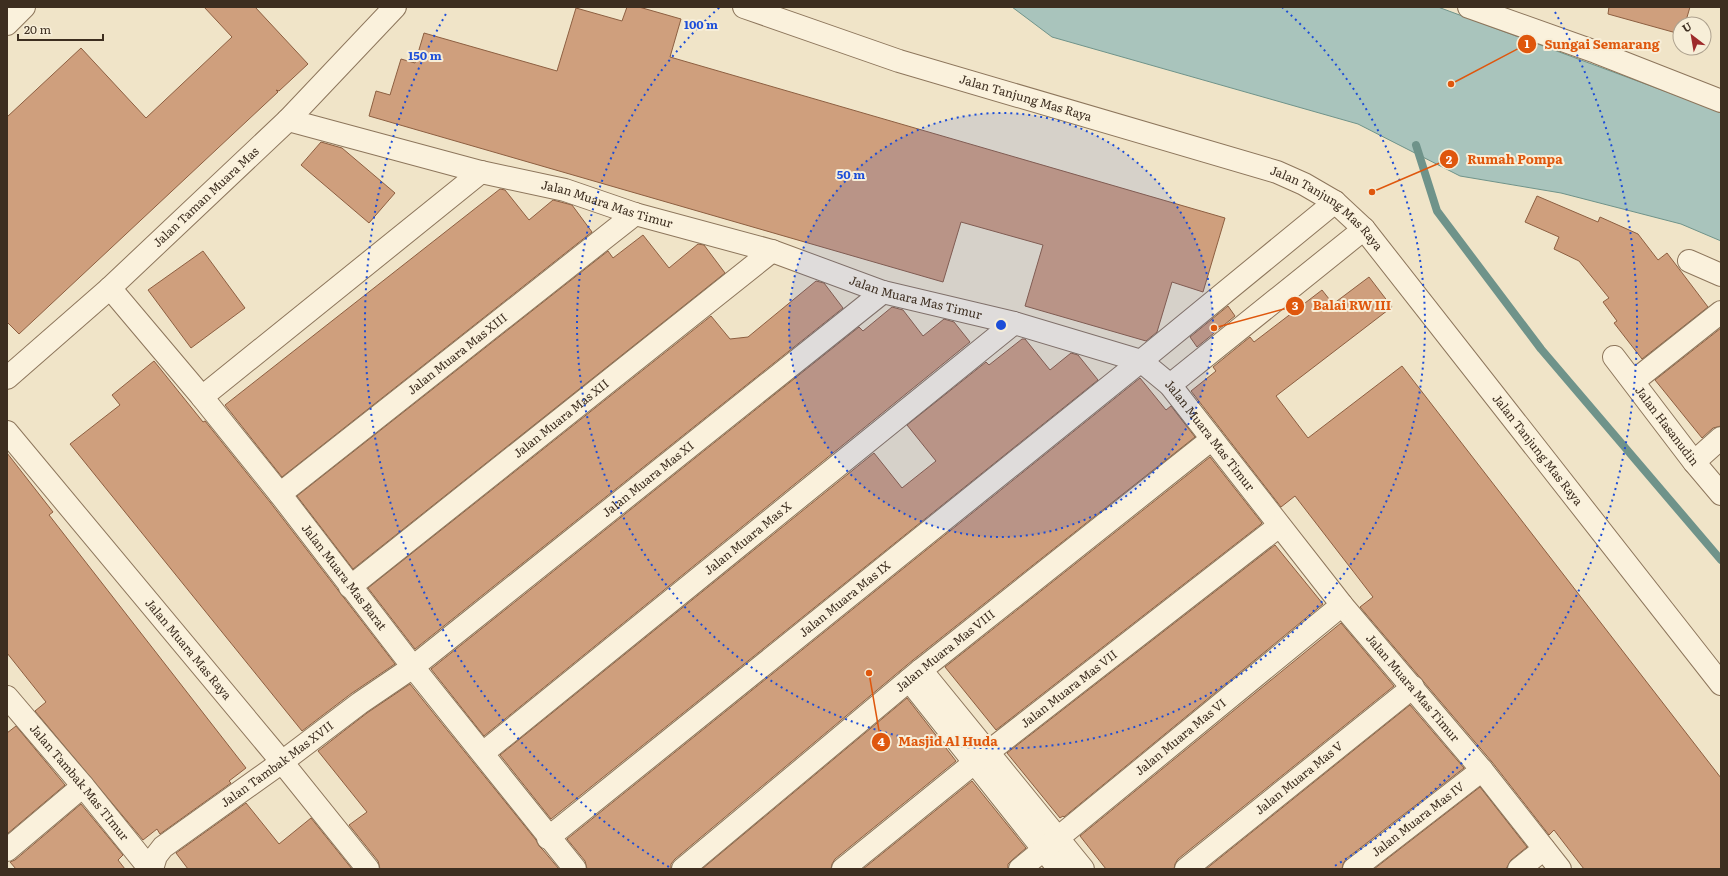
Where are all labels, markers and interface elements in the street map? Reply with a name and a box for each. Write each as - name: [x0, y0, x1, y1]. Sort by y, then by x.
- text: 100 m: [684, 15, 718, 33]
- scale bar: [18, 16, 103, 42]
- north arrow: [1672, 16, 1712, 56]
- text: U: [1679, 17, 1694, 36]
- text: 20 m: [24, 20, 51, 38]
- callout: Sungai Semarang: [1517, 32, 1668, 57]
- text: 1: [1525, 34, 1530, 52]
- text: Sungai Semarang: [1544, 34, 1660, 53]
- text: 150 m: [408, 46, 442, 64]
- street label: Jalan Tanjung Mas Raya: [957, 69, 1095, 125]
- street label: Jalan Taman Muara Mas: [148, 142, 263, 251]
- callout: Rumah Pompa: [1439, 147, 1571, 172]
- text: Rumah Pompa: [1467, 149, 1563, 168]
- text: 2: [1446, 150, 1453, 168]
- street label: Jalan Tanjung Mas Raya: [1268, 160, 1388, 254]
- text: 50 m: [837, 165, 865, 183]
- street label: Jalan Muara Mas Timur: [540, 175, 675, 232]
- street label: Jalan Muara Mas Timur: [847, 270, 984, 323]
- callout: Balai RW III: [1285, 293, 1400, 318]
- text: Balai RW III: [1313, 295, 1391, 314]
- text: 3: [1292, 296, 1299, 314]
- street label: Jalan Muara Mas XIII: [403, 308, 511, 398]
- centre of rings: [994, 318, 1008, 332]
- street label: Jalan Muara Mas XII: [509, 374, 612, 462]
- street label: Jalan Muara Mas Timur: [1162, 375, 1260, 495]
- street label: Jalan Hasanudin: [1631, 382, 1704, 469]
- street label: Jalan Tanjung Mas Raya: [1489, 390, 1588, 509]
- street label: Jalan Muara Mas XI: [598, 436, 697, 521]
- street label: Jalan Muara Mas X: [700, 496, 795, 579]
- street label: Jalan Muara Mas Barat: [298, 519, 392, 634]
- street label: Jalan Muara Mas IX: [795, 556, 894, 641]
- street label: Jalan Muara Mas Raya: [141, 594, 237, 704]
- street label: Jalan Muara Mas VIII: [891, 605, 998, 696]
- street label: Jalan Muara Mas Timur: [1362, 629, 1465, 746]
- street label: Jalan Muara Mas VII: [1016, 645, 1121, 732]
- street label: Jalan Muara Mas VI: [1131, 693, 1230, 779]
- street label: Jalan Tambak Mas XVII: [217, 716, 337, 811]
- street label: Jalan Tambak Mas TImur: [26, 720, 134, 845]
- callout: Masjid Al Huda: [871, 729, 1006, 754]
- text: Masjid Al Huda: [898, 731, 998, 750]
- text: 4: [877, 732, 885, 750]
- street label: Jalan Muara Mas V: [1251, 737, 1346, 818]
- street label: Jalan Muara Mas IV: [1367, 777, 1468, 860]

